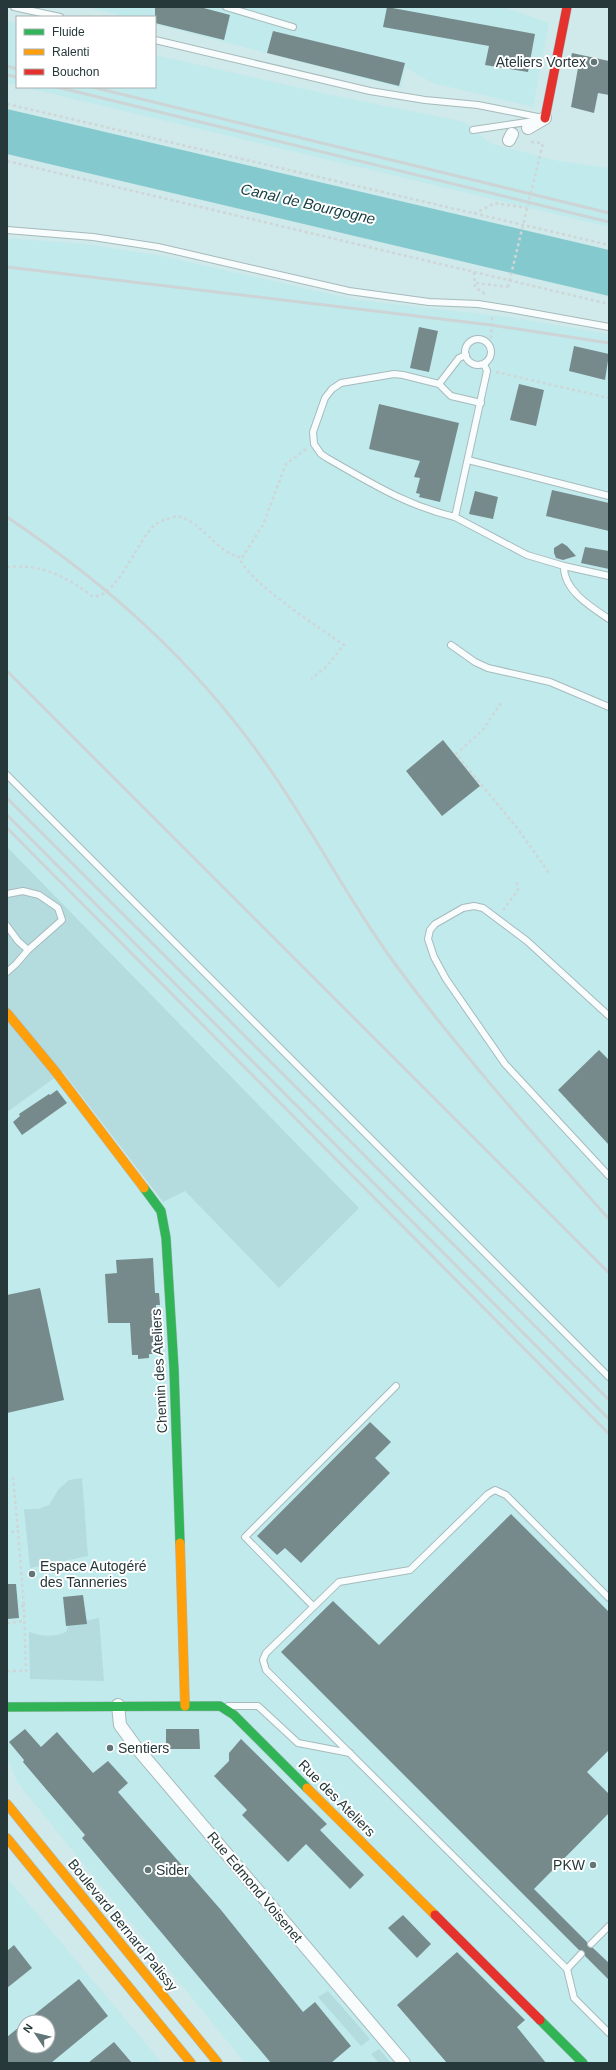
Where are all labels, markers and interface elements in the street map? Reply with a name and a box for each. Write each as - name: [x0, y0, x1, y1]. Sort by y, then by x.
- legend: [16, 16, 156, 88]
- text: Fluide: [52, 25, 85, 39]
- text: Ralenti: [52, 45, 89, 59]
- place label: Ateliers Vortex: [496, 54, 586, 70]
- marker: Ateliers Vortex: [589, 57, 599, 67]
- text: Bouchon: [52, 65, 99, 79]
- water label: Canal de Bourgogne: [239, 180, 377, 227]
- street label: Chemin des Ateliers: [148, 1308, 170, 1434]
- place label: Espace Autogéré des Tanneries: [40, 1558, 147, 1590]
- marker: Espace Autogéré des Tanneries: [27, 1569, 37, 1579]
- place label: Sentiers: [118, 1740, 169, 1756]
- marker: Sentiers: [105, 1743, 115, 1753]
- street label: Rue des Ateliers: [295, 1756, 379, 1840]
- street label: Rue Edmond Voisenet: [204, 1828, 306, 1946]
- street label: Boulevard Bernard Palissy: [65, 1856, 181, 1994]
- place label: PKW: [553, 1857, 586, 1873]
- marker: PKW: [588, 1860, 598, 1870]
- place label: Sider: [156, 1862, 189, 1878]
- marker: Sider: [143, 1865, 153, 1875]
- north arrow: [16, 2014, 56, 2054]
- text: N: [21, 2022, 35, 2035]

